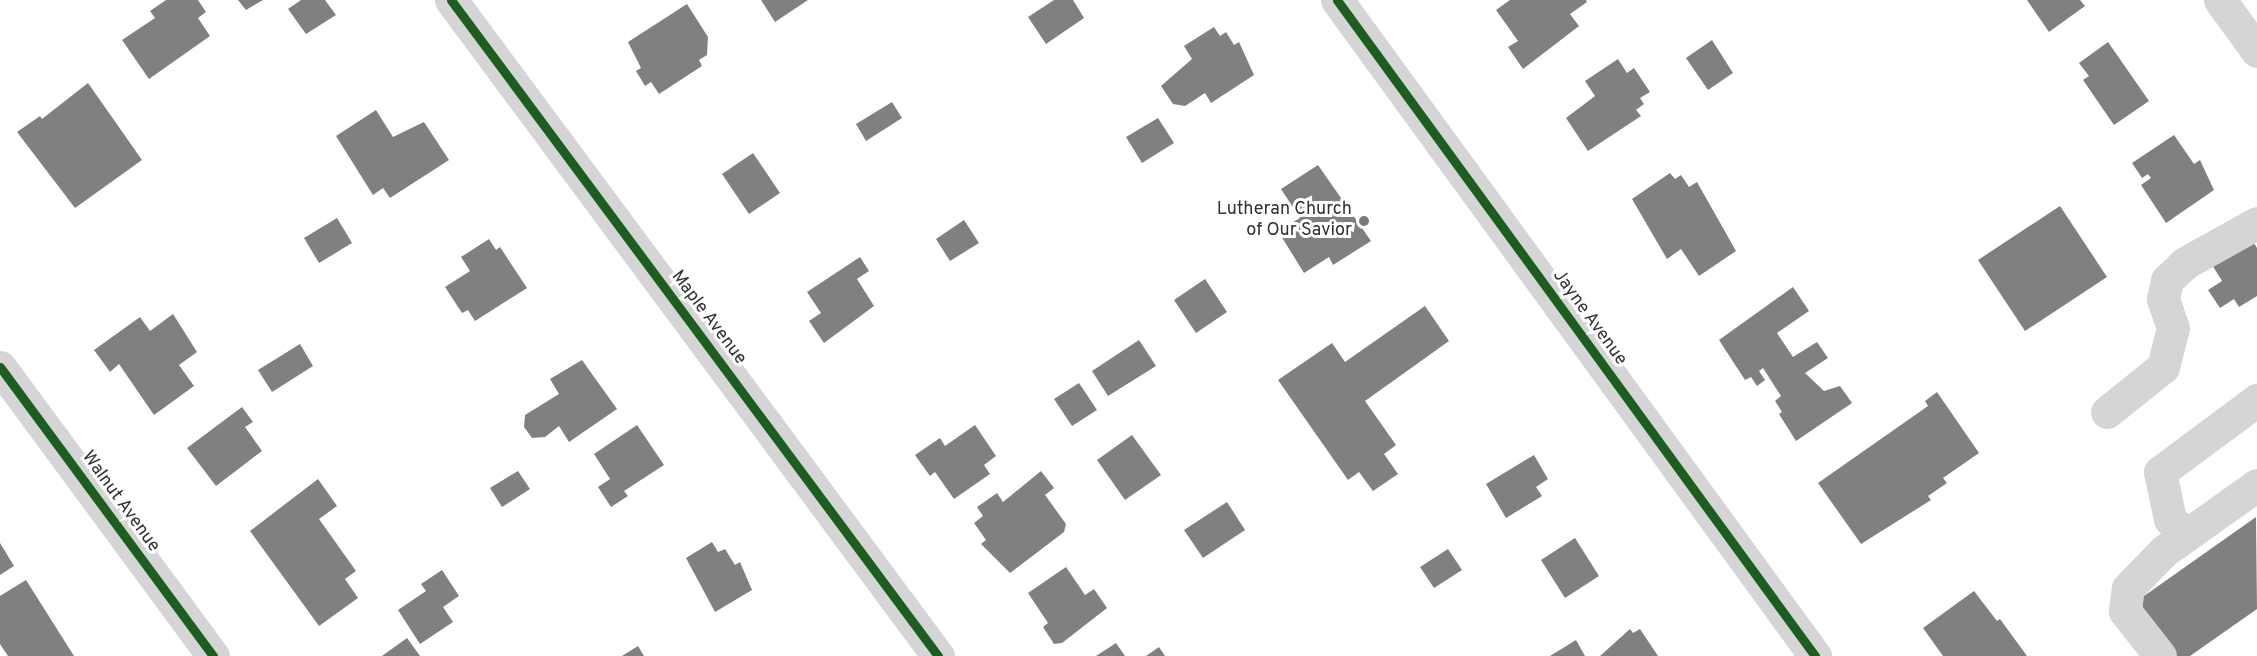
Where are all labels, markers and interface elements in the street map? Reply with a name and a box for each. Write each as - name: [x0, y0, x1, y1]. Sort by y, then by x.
- place label: Lutheran Church of Our Savior: [1217, 200, 1352, 242]
- marker: Lutheran Church of Our Savior: [1357, 214, 1371, 228]
- street label: Jayne Avenue: [1547, 266, 1631, 370]
- street label: Maple Avenue: [665, 267, 751, 369]
- street label: Walnut Avenue: [76, 447, 164, 557]

